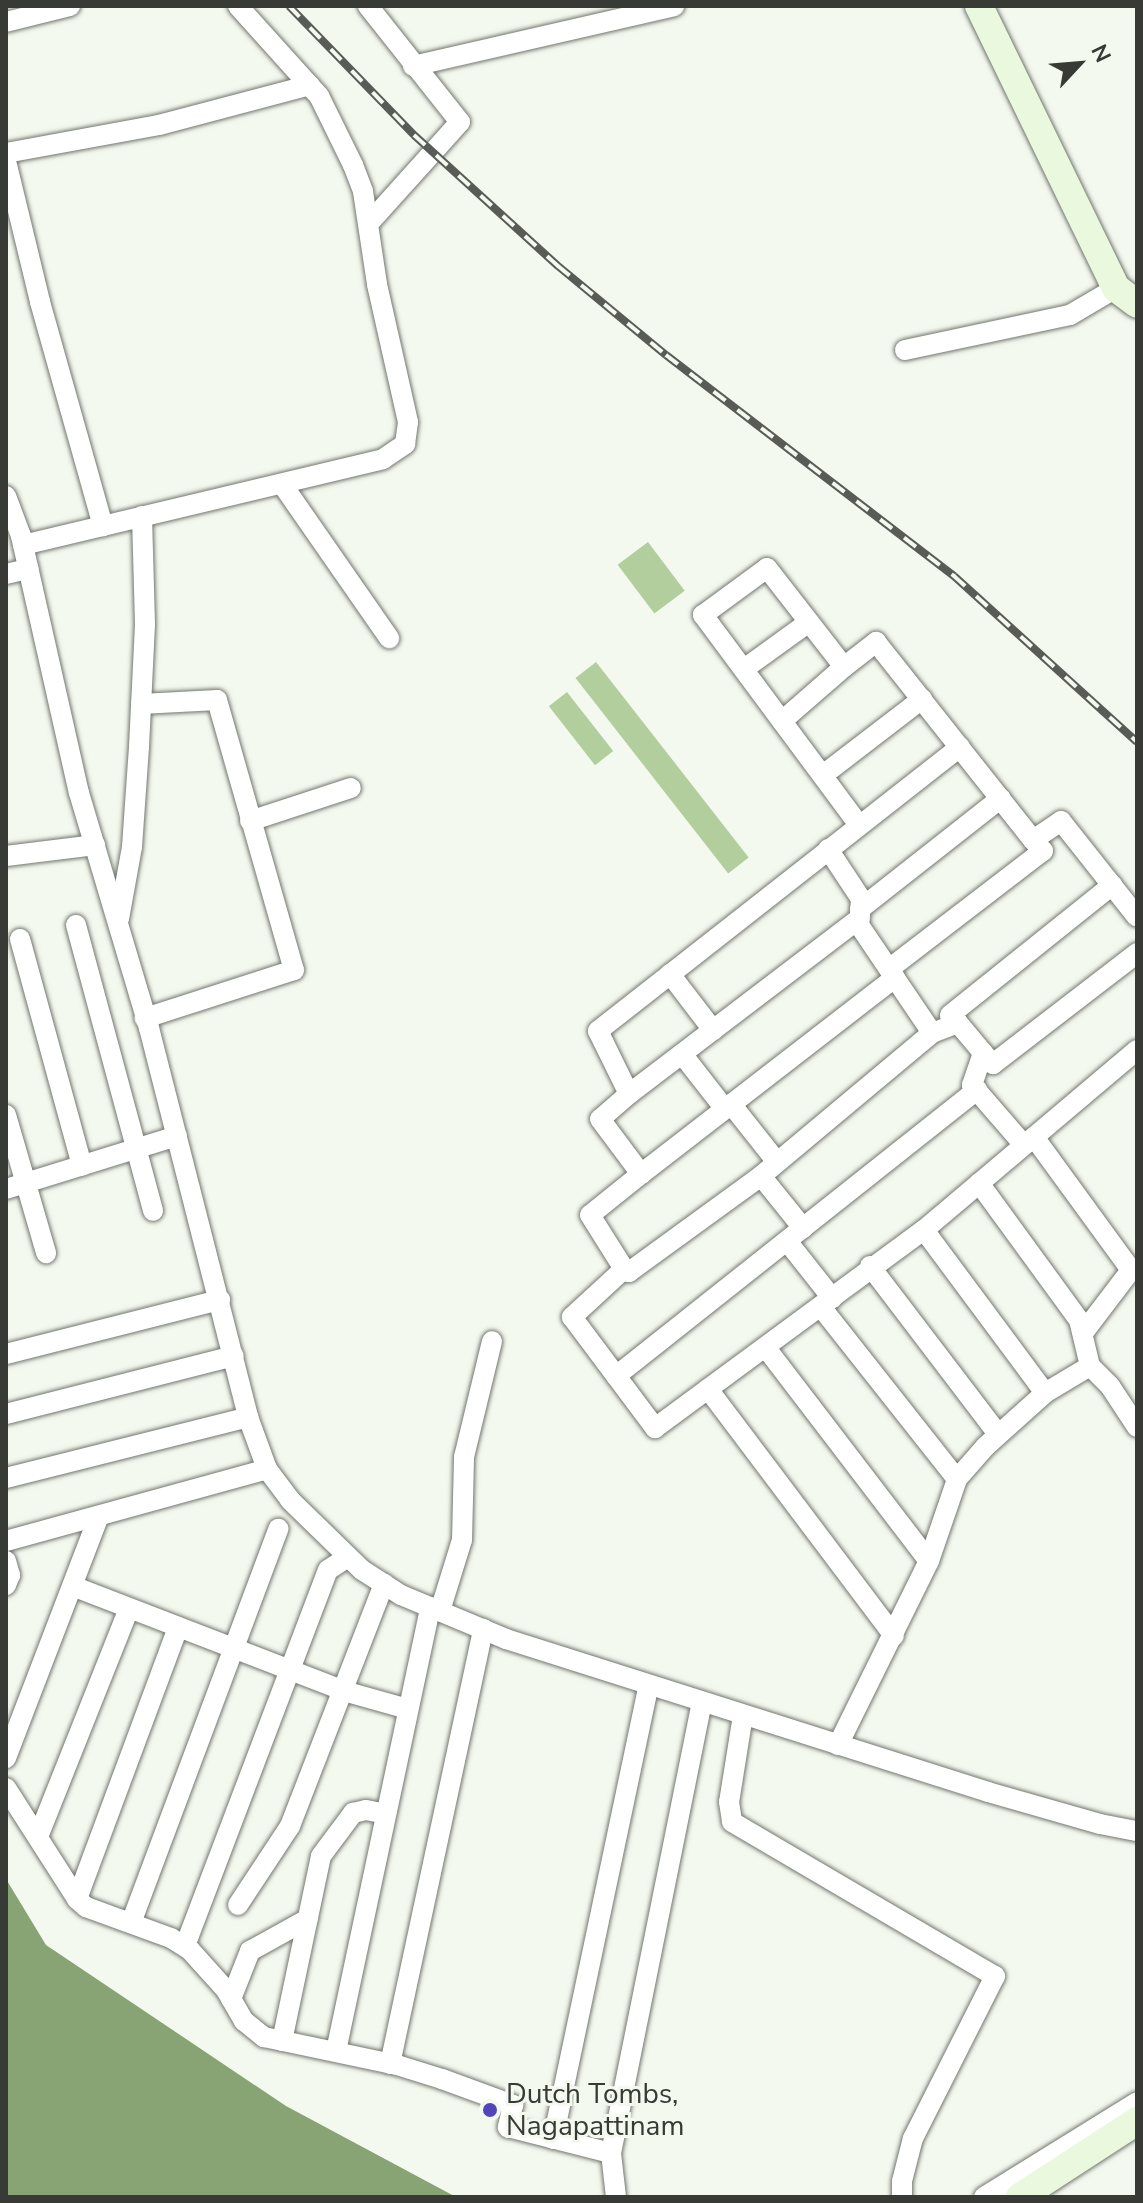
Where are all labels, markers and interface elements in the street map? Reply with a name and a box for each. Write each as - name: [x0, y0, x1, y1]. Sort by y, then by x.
- north arrow: [1039, 24, 1119, 104]
- text: N: [1083, 40, 1118, 67]
- place label: Dutch Tombs, Nagapattinam: [506, 2077, 684, 2143]
- marker: Dutch Tombs, Nagapattinam: [481, 2101, 499, 2119]

